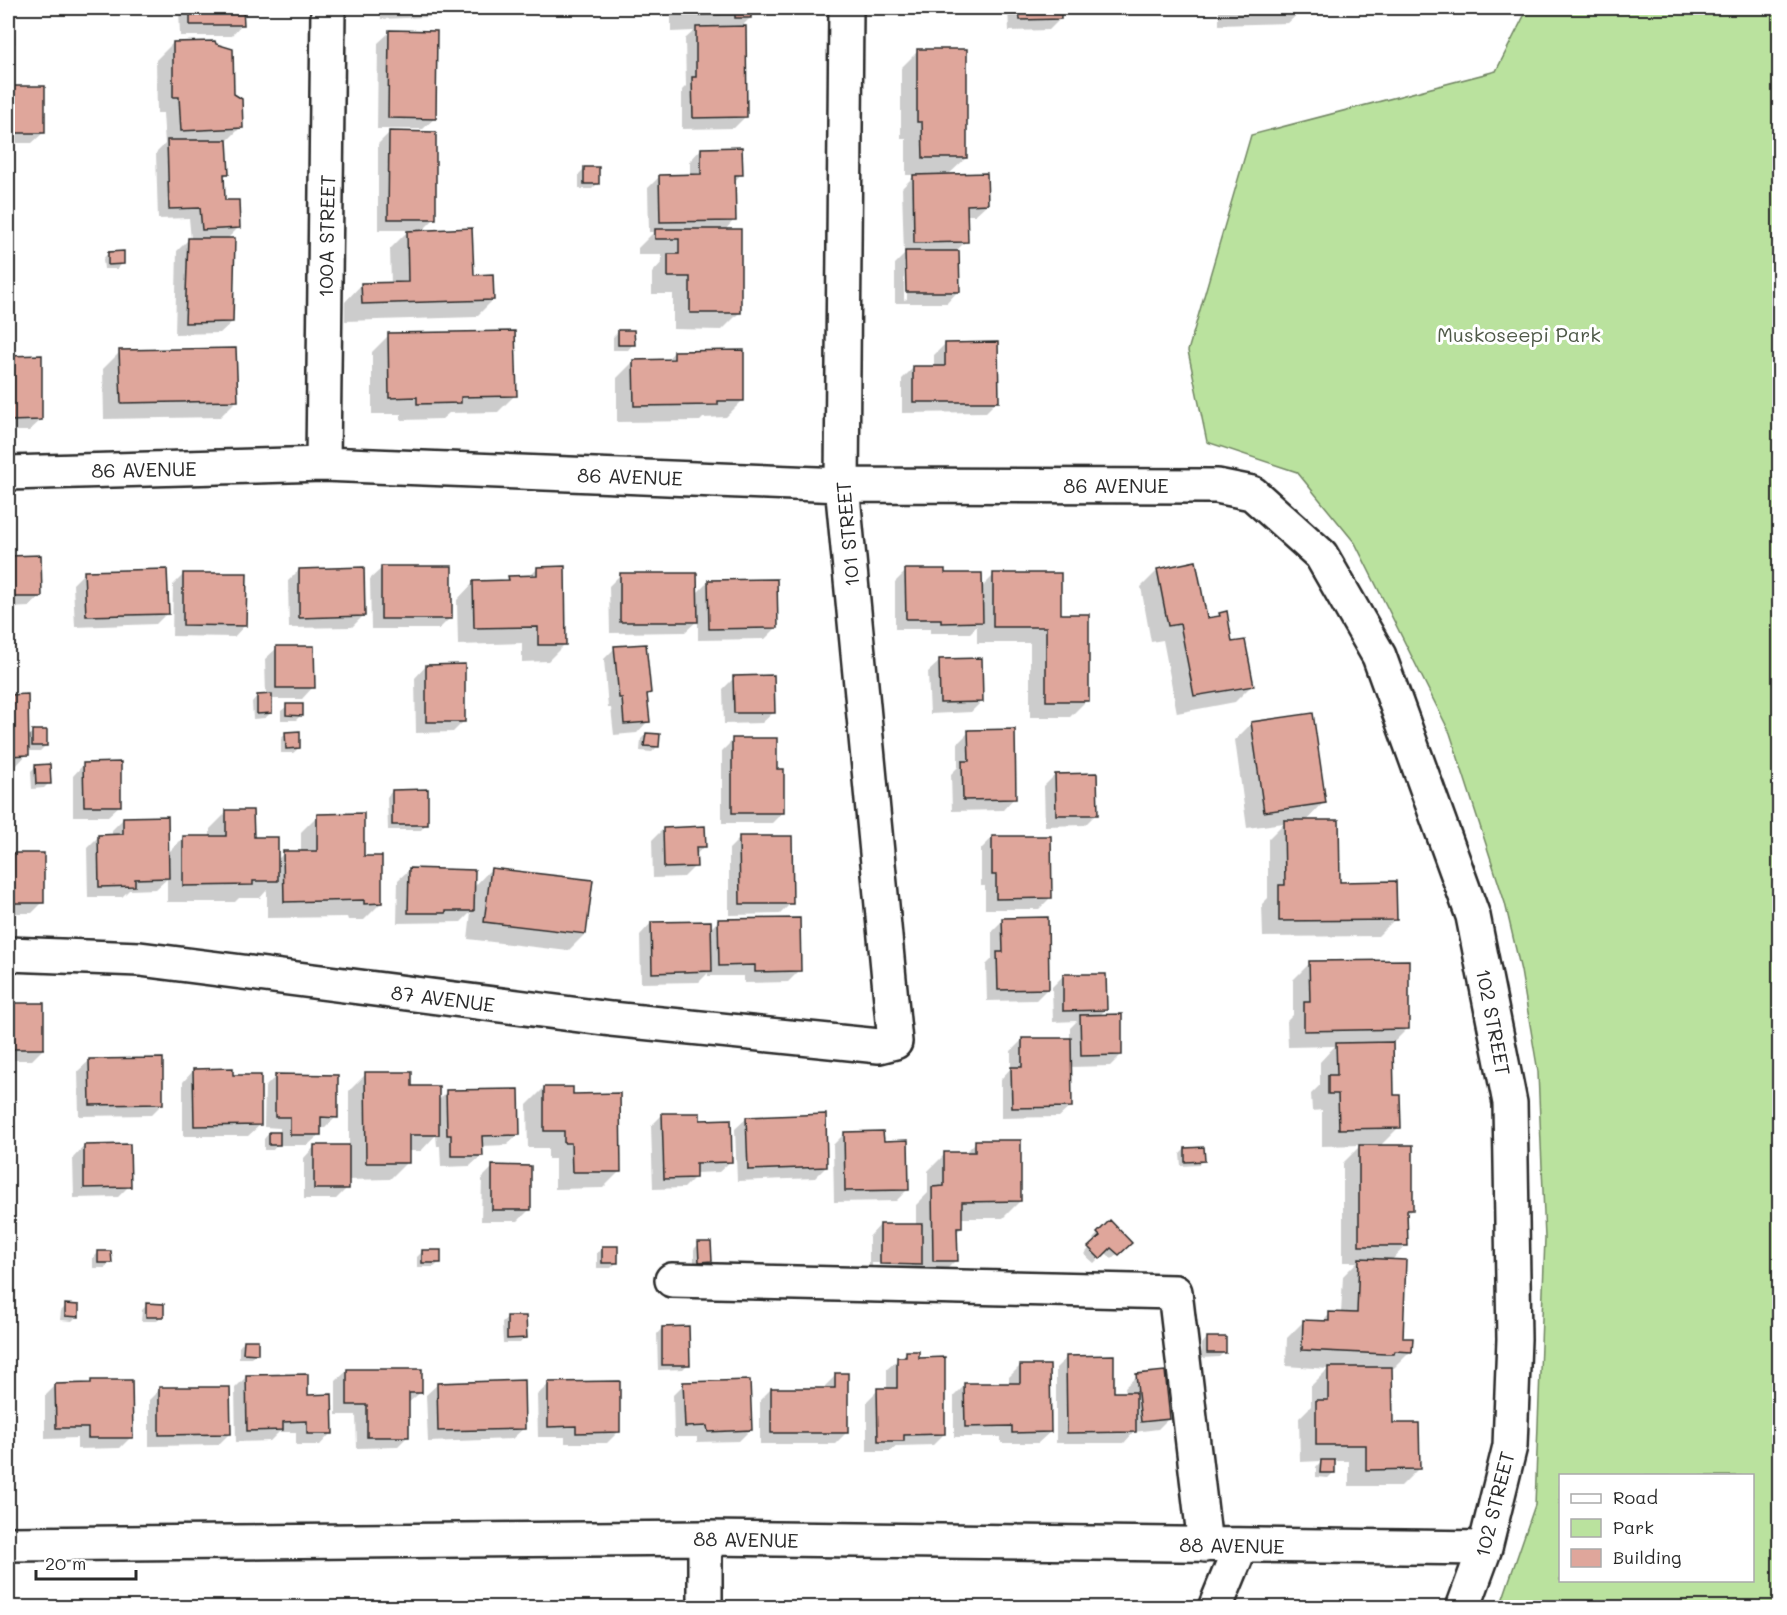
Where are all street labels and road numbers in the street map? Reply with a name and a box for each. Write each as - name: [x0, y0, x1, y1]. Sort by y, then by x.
- street label: 100A STREET: [312, 174, 340, 298]
- street label: 86 AVENUE: [91, 455, 197, 483]
- street label: 86 AVENUE: [577, 461, 683, 491]
- street label: 86 AVENUE: [1063, 472, 1169, 498]
- street label: 101 STREET: [829, 480, 865, 588]
- street label: 102 STREET: [1471, 966, 1517, 1078]
- street label: 87 AVENUE: [390, 979, 496, 1017]
- street label: 102 STREET: [1468, 1448, 1520, 1560]
- street label: 88 AVENUE: [693, 1525, 799, 1553]
- street label: 88 AVENUE: [1179, 1531, 1285, 1559]

